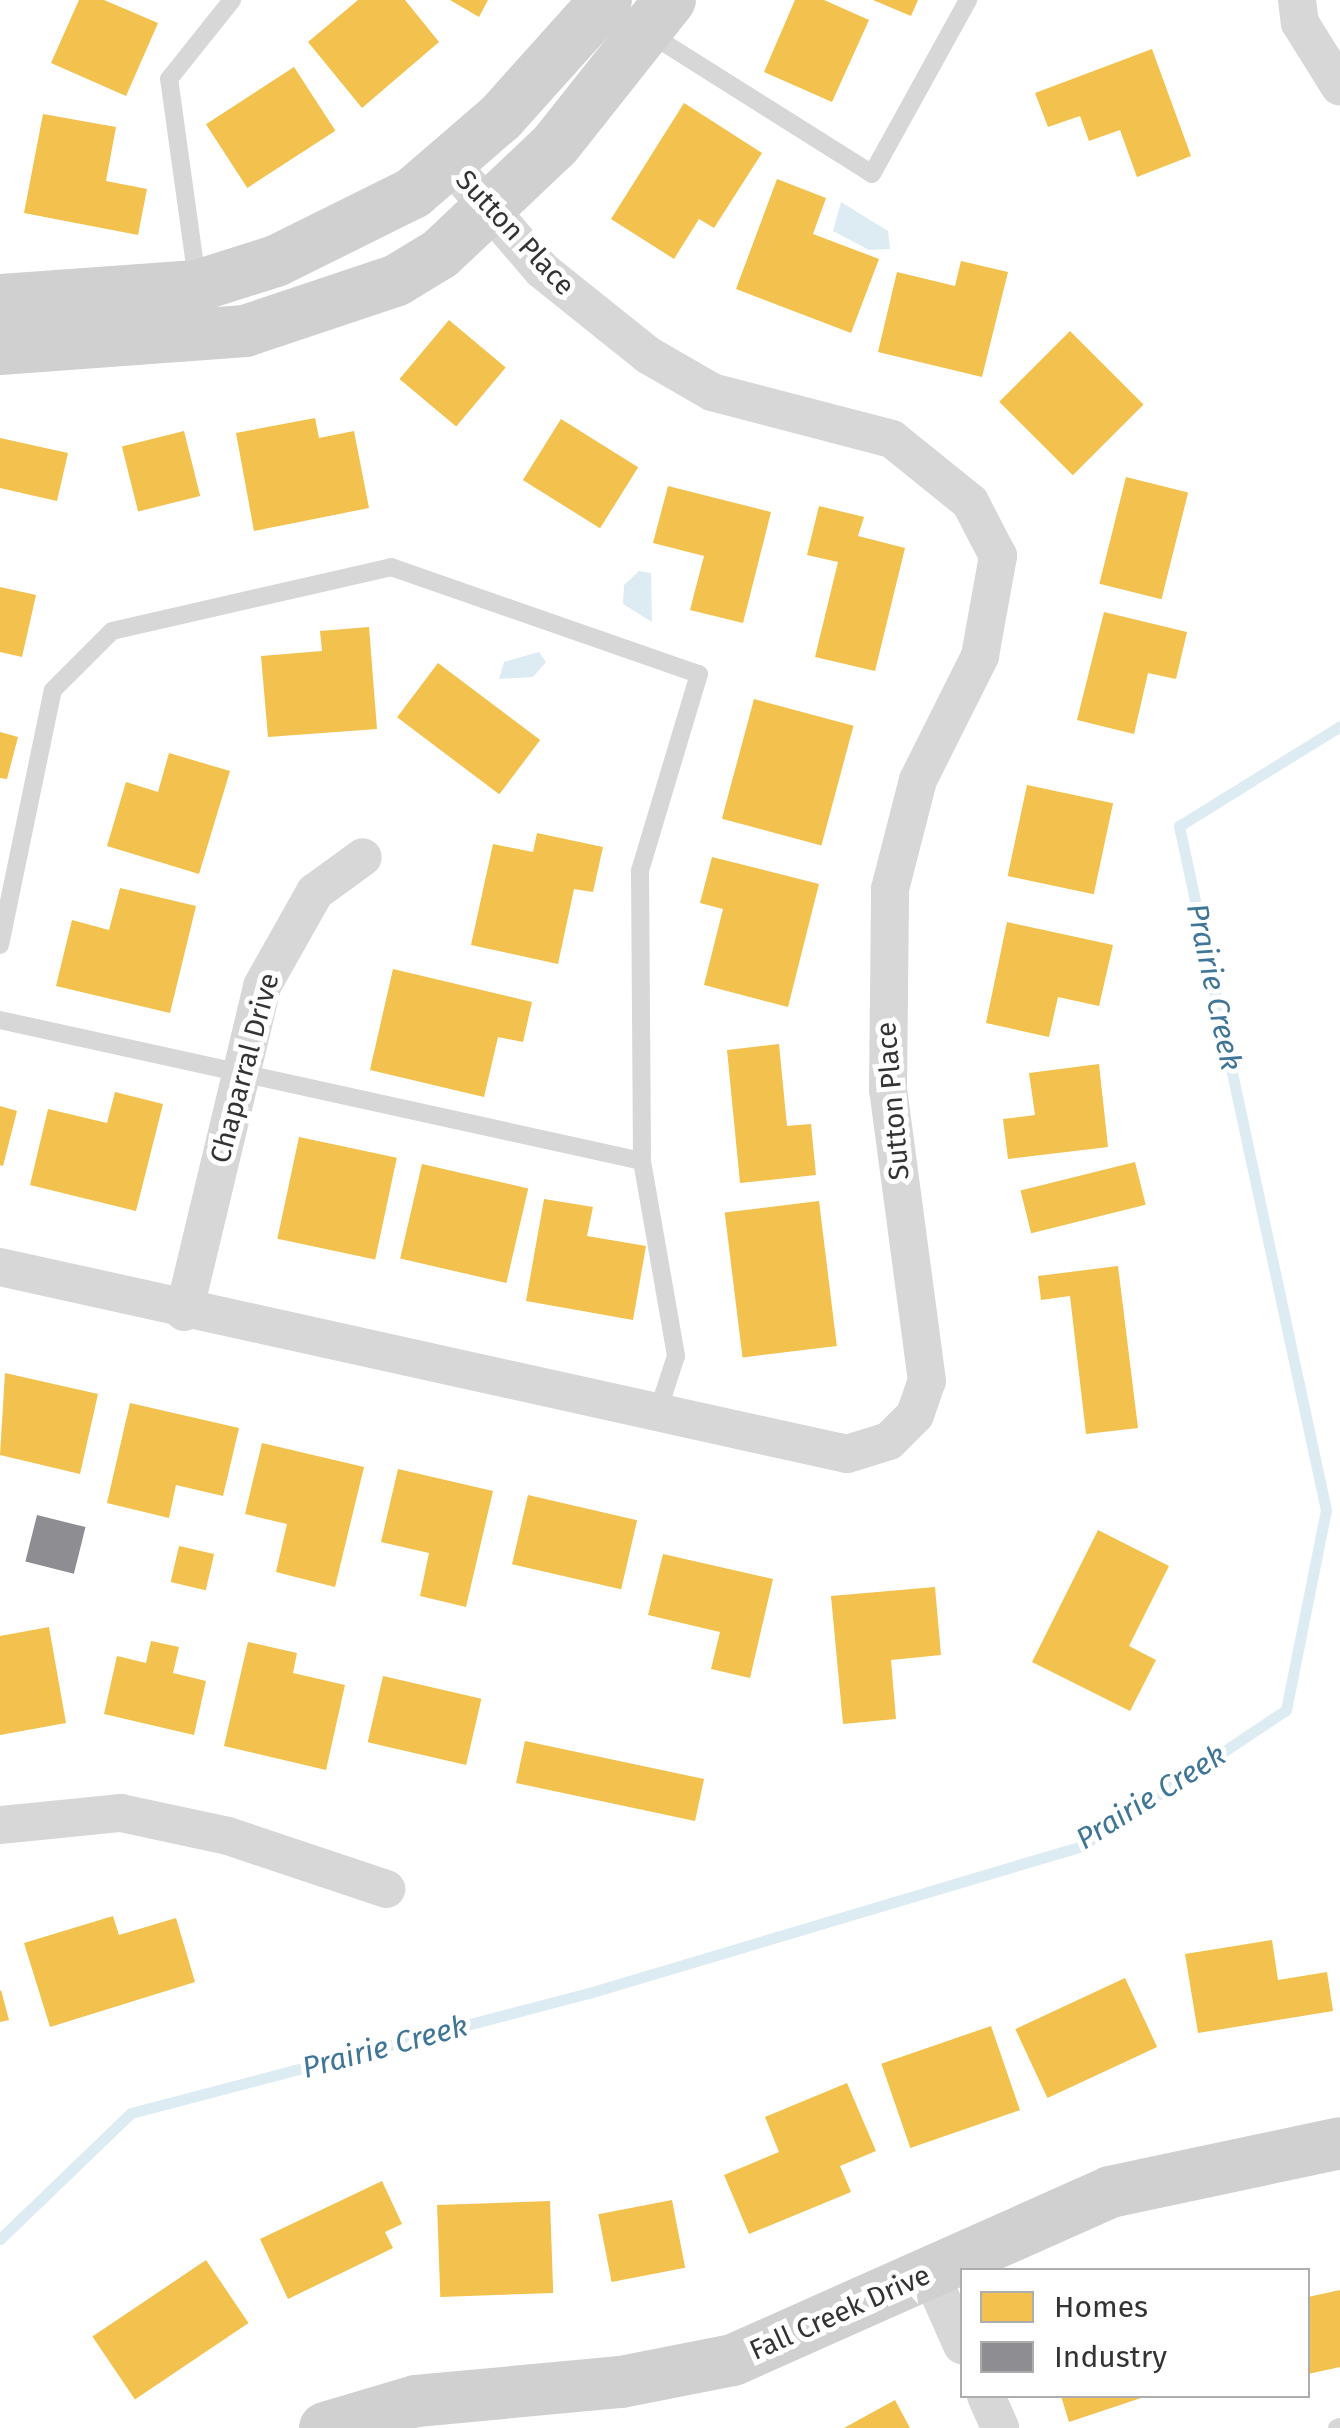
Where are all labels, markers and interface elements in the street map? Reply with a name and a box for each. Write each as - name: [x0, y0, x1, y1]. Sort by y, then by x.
- street label: Sutton Place: [449, 163, 581, 303]
- water label: Prairie Creek: [1179, 900, 1249, 1074]
- street label: Chaparral Drive: [203, 969, 287, 1167]
- street label: Sutton Place: [869, 1020, 917, 1182]
- water label: Prairie Creek: [1070, 1737, 1232, 1857]
- water label: Prairie Creek: [298, 2008, 472, 2086]
- street label: Fall Creek Drive: [745, 2258, 935, 2368]
- legend: [960, 2268, 1310, 2398]
- text: Homes: [1054, 2289, 1148, 2325]
- text: Industry: [1054, 2339, 1167, 2375]

